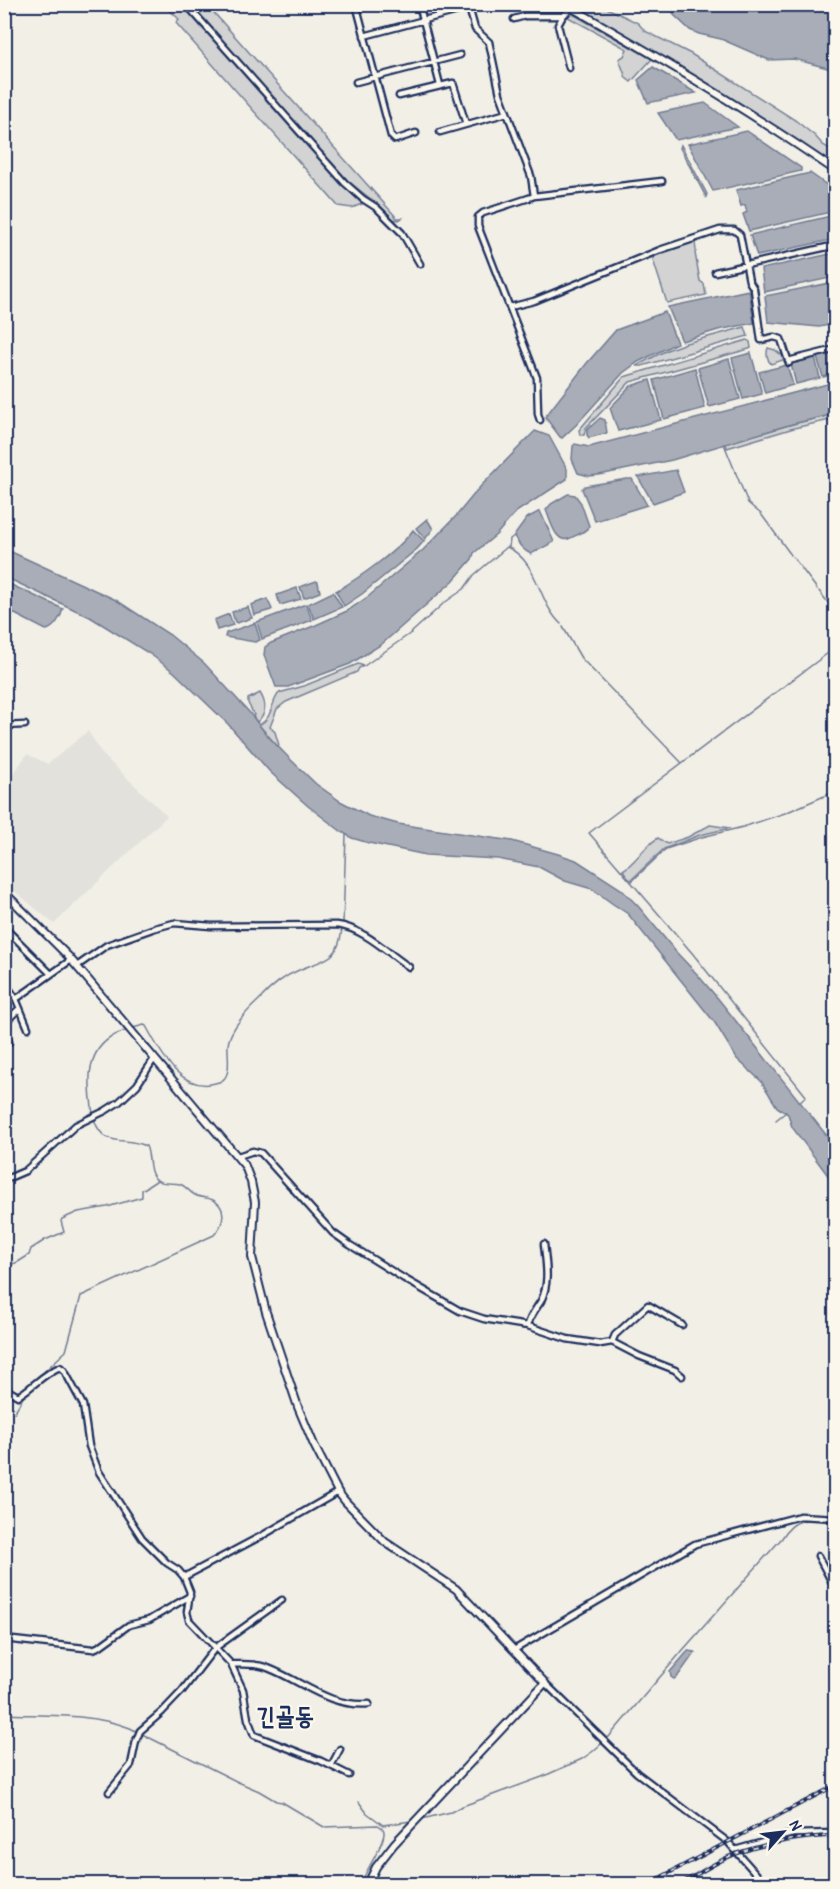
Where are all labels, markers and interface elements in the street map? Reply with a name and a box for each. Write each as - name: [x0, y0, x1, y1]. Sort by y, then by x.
- district label: 긴골동: [256, 1699, 314, 1731]
- north arrow: [753, 1802, 813, 1862]
- text: N: [785, 1816, 808, 1834]

